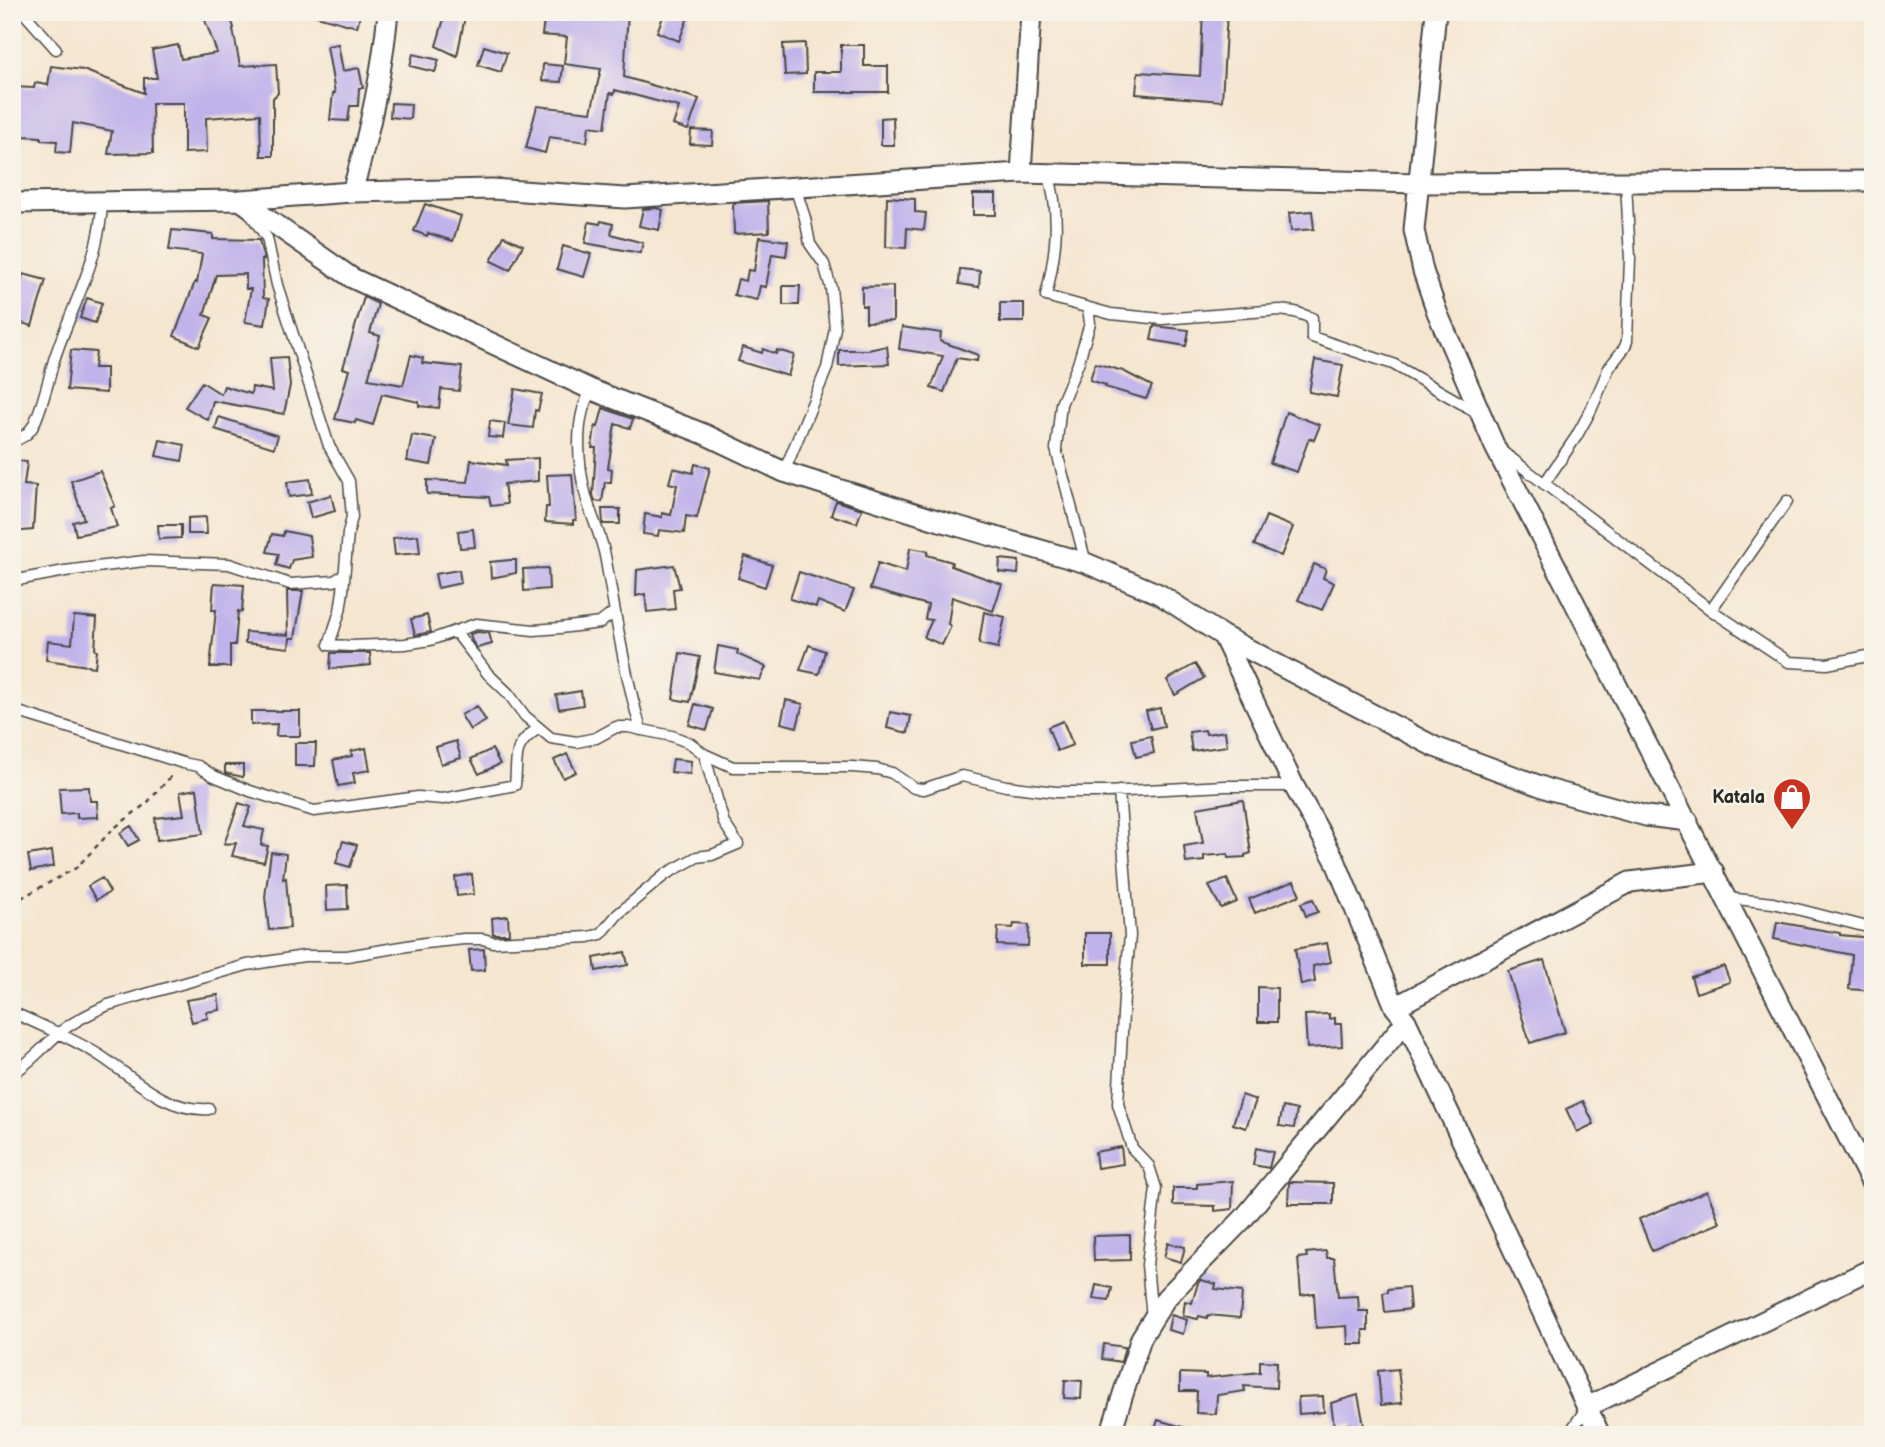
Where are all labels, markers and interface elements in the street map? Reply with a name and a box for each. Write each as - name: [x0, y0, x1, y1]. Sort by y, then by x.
- shop icon: Katala: [1771, 776, 1813, 831]
- place label: Katala: [1712, 787, 1765, 808]

